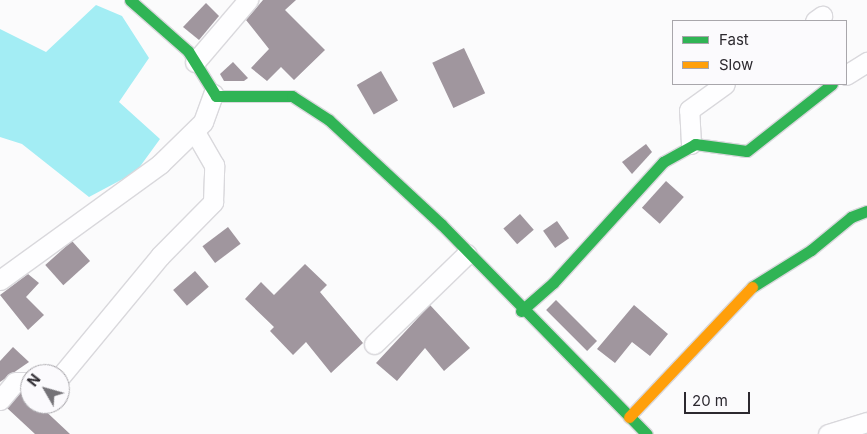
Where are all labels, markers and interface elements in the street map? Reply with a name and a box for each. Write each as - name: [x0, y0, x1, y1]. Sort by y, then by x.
- legend: [672, 20, 847, 85]
- text: Fast: [719, 30, 749, 49]
- text: Slow: [719, 55, 753, 74]
- north arrow: [20, 364, 70, 414]
- text: N: [24, 371, 44, 390]
- scale bar: [687, 382, 753, 414]
- text: 20 m: [692, 391, 728, 410]

